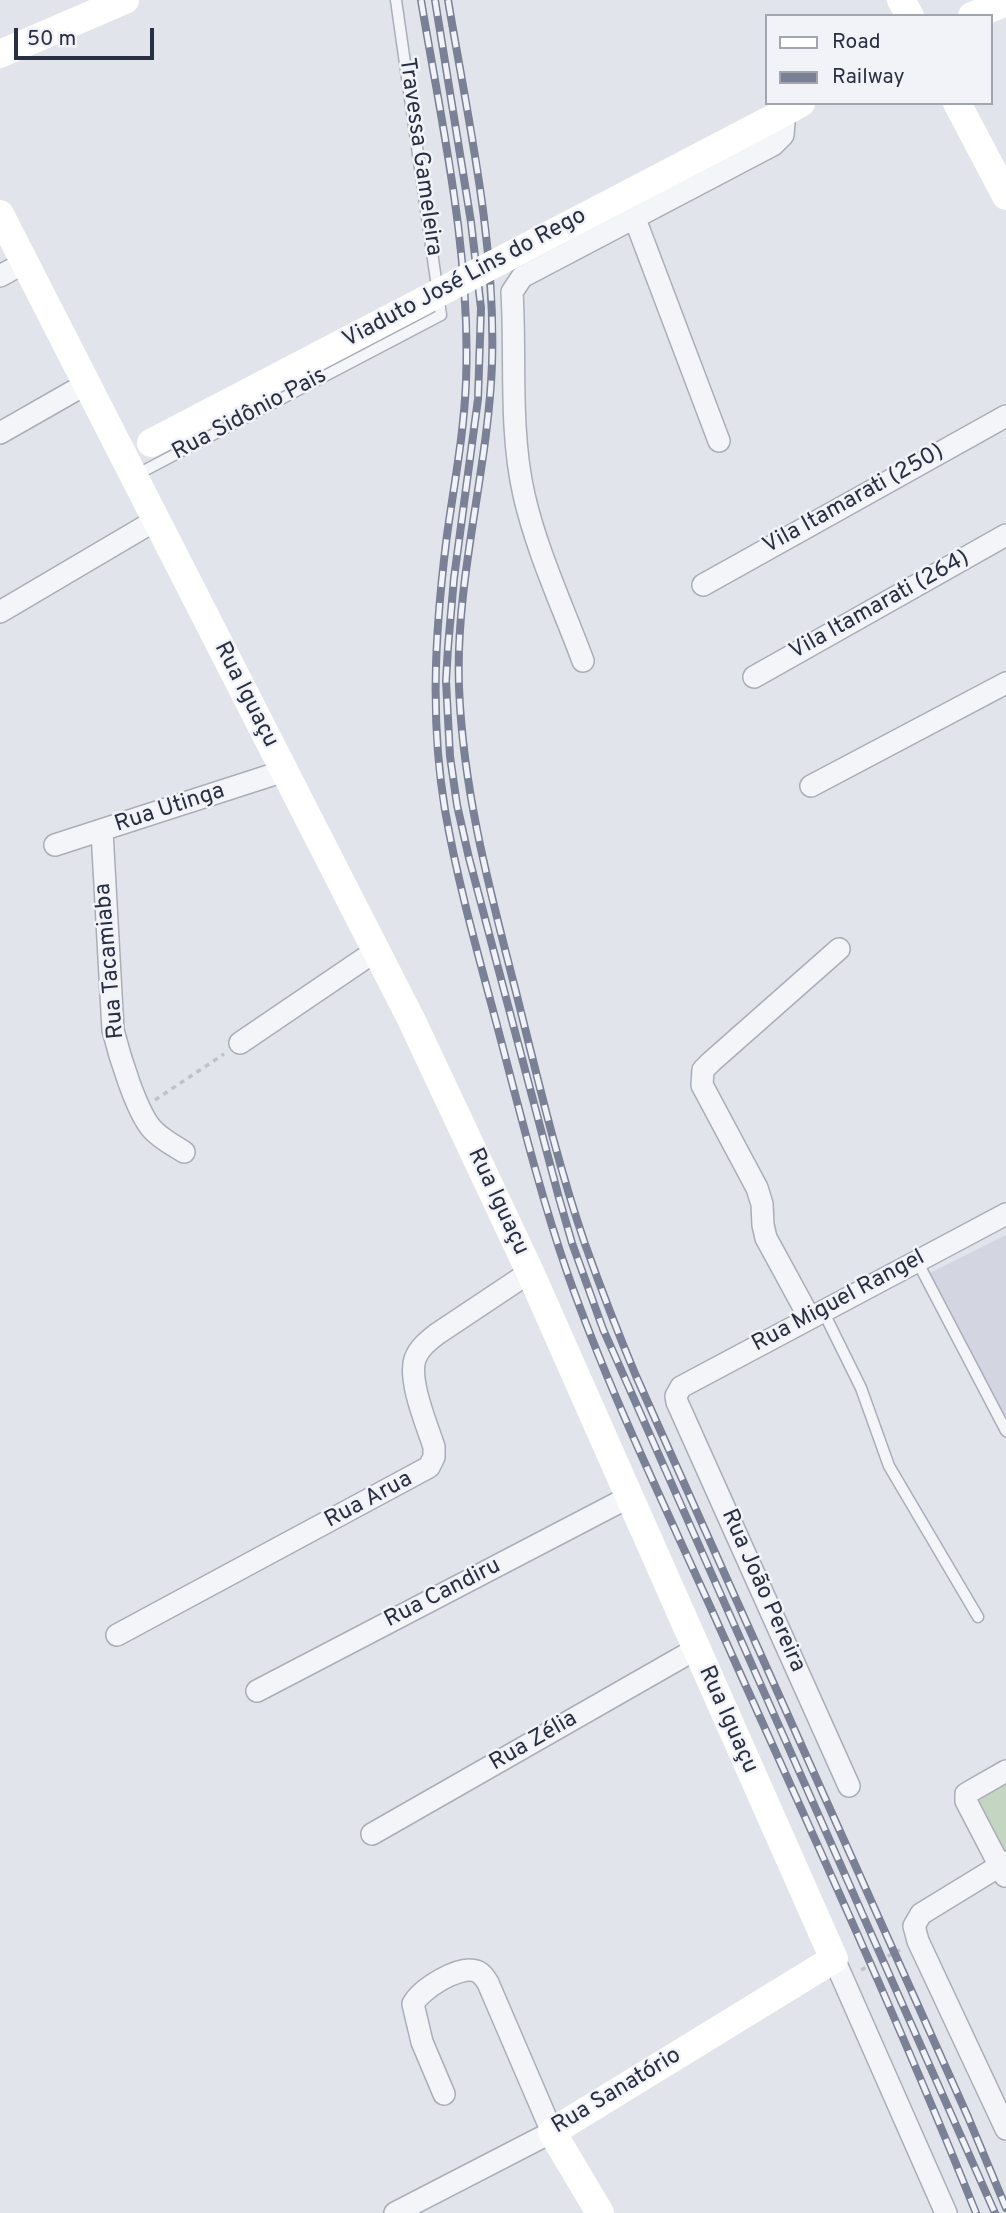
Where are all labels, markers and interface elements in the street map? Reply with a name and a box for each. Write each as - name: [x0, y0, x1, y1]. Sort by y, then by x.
- scale bar: [18, 14, 158, 58]
- legend: [764, 14, 992, 105]
- text: 50 m: [27, 26, 76, 53]
- text: Road: [832, 29, 881, 56]
- street label: Travessa Gameleira: [391, 56, 447, 258]
- text: Railway: [832, 64, 905, 91]
- street label: Viaduto José Lins do Rego: [339, 203, 591, 355]
- street label: Rua Sidônio Pais: [168, 363, 332, 467]
- street label: Vila Itamarati (250): [759, 439, 949, 561]
- street label: Vila Itamarati (264): [785, 545, 975, 667]
- street label: Rua Iguaçu: [207, 638, 283, 752]
- street label: Rua Utinga: [112, 778, 228, 840]
- street label: Rua Tacamiaba: [90, 882, 132, 1040]
- street label: Rua Iguaçu: [460, 1144, 534, 1260]
- street label: Rua Miguel Rangel: [748, 1245, 930, 1359]
- street label: Rua Arua: [321, 1466, 417, 1536]
- street label: Rua João Pereira: [714, 1505, 810, 1677]
- street label: Rua Candiru: [380, 1553, 506, 1635]
- street label: Rua Iguaçu: [691, 1662, 763, 1778]
- street label: Rua Zélia: [485, 1706, 583, 1778]
- street label: Rua Sanatório: [548, 2043, 686, 2141]

